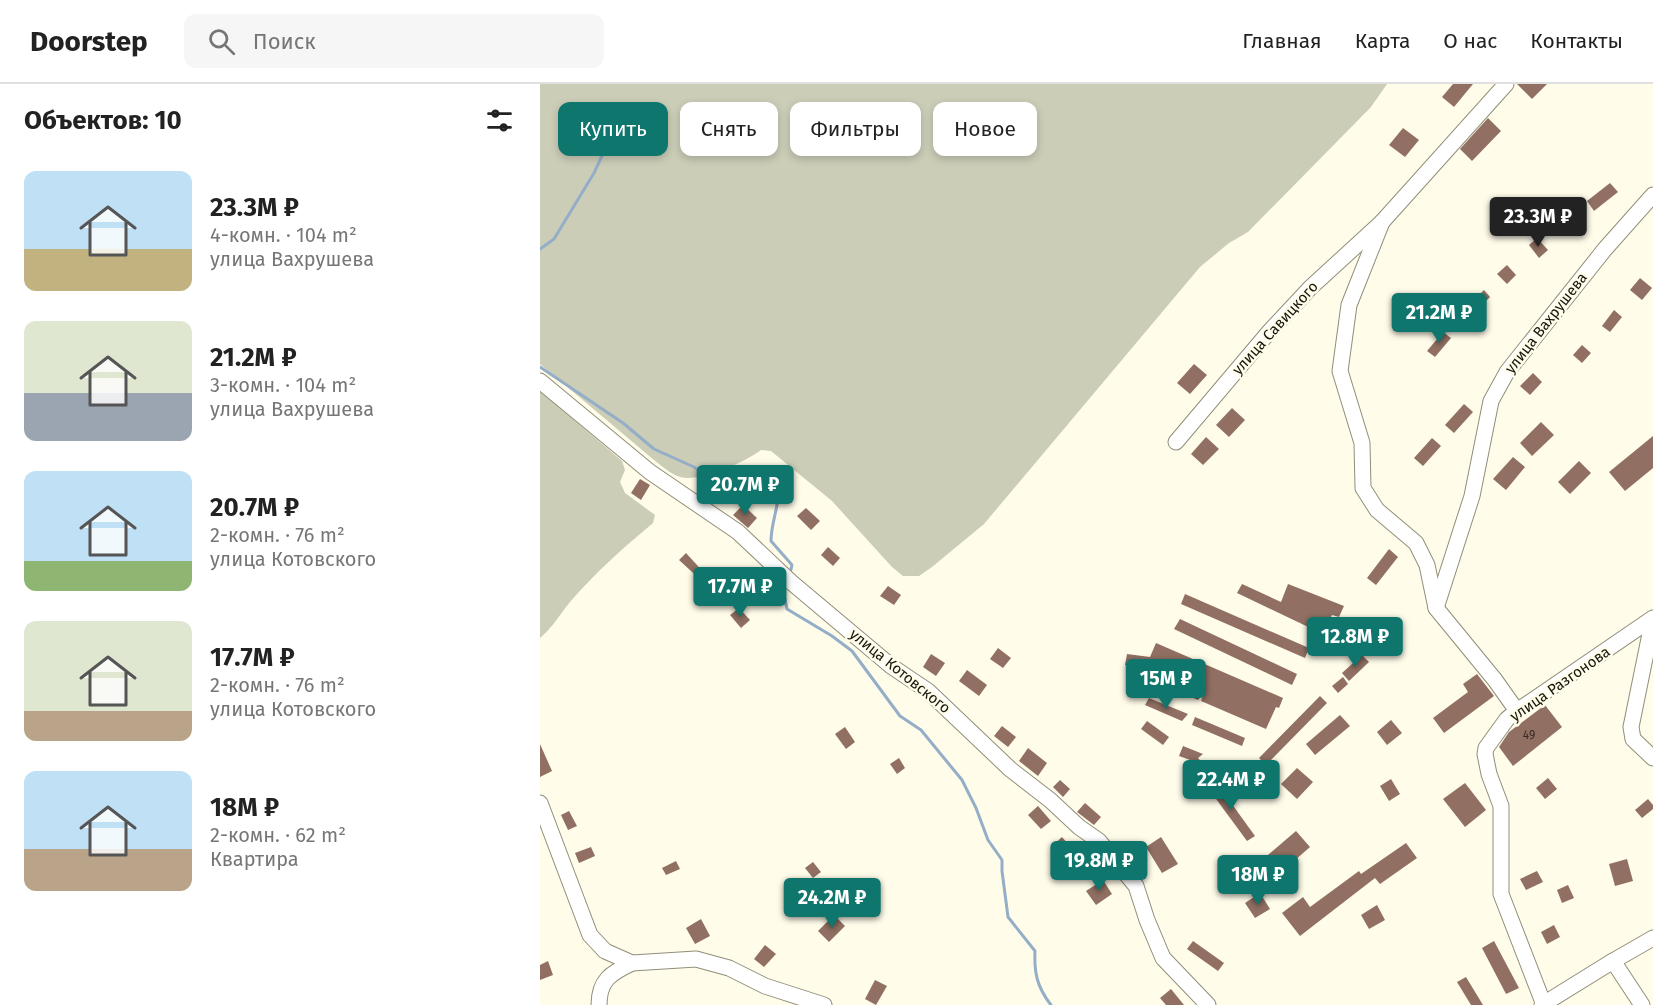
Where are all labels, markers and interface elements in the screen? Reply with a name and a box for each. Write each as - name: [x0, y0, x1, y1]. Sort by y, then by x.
- search box: [184, 14, 604, 68]
- text: Doorstep: [30, 25, 148, 58]
- icon: search: [205, 25, 238, 58]
- text: Поиск: [253, 28, 316, 55]
- text: Главная: [1242, 28, 1322, 54]
- text: Карта: [1355, 28, 1410, 54]
- text: О нас: [1443, 28, 1497, 54]
- text: Контакты: [1530, 28, 1623, 54]
- chip: Купить: [558, 102, 668, 156]
- chip: Снять: [680, 102, 778, 156]
- chip: Фильтры: [790, 102, 921, 156]
- chip: Новое: [933, 102, 1037, 156]
- icon: filters: [483, 104, 516, 137]
- text: Объектов: 10: [24, 105, 182, 136]
- text: 23.3M ₽: [210, 192, 299, 223]
- icon: home: [72, 195, 144, 267]
- pin: 23.3M ₽: [1483, 197, 1593, 248]
- text: 23.3M ₽: [1504, 204, 1572, 228]
- text: 4-комн. · 104 m²: [210, 223, 357, 247]
- text: улица Вахрушева: [210, 247, 374, 271]
- street label: улица Вахрушева: [1501, 269, 1591, 377]
- street label: улица Савицкого: [1228, 278, 1322, 378]
- pin: 21.2M ₽: [1384, 293, 1494, 344]
- text: 21.2M ₽: [1406, 300, 1472, 324]
- text: 21.2M ₽: [210, 342, 297, 373]
- icon: home: [72, 345, 144, 417]
- text: 3-комн. · 104 m²: [210, 373, 356, 397]
- text: улица Вахрушева: [210, 397, 374, 421]
- pin: 20.7M ₽: [690, 465, 800, 516]
- text: 20.7M ₽: [711, 472, 779, 496]
- text: 20.7M ₽: [210, 492, 299, 523]
- icon: home: [72, 495, 144, 567]
- text: 2-комн. · 76 m²: [210, 523, 345, 547]
- text: улица Котовского: [210, 547, 376, 571]
- pin: 17.7M ₽: [685, 567, 795, 618]
- text: 17.7M ₽: [707, 574, 773, 598]
- pin: 12.8M ₽: [1300, 617, 1410, 668]
- text: 12.8M ₽: [1321, 624, 1389, 648]
- street label: улица Котовского: [846, 625, 954, 717]
- text: 17.7M ₽: [210, 642, 295, 673]
- street label: улица Разгонова: [1506, 643, 1614, 725]
- icon: home: [72, 645, 144, 717]
- pin: 15M ₽: [1124, 659, 1208, 710]
- text: 15M ₽: [1140, 666, 1192, 690]
- text: 2-комн. · 76 m²: [210, 673, 345, 697]
- text: улица Котовского: [210, 697, 376, 721]
- house number: 49: [1523, 728, 1535, 742]
- pin: 22.4M ₽: [1176, 760, 1286, 811]
- text: 22.4M ₽: [1197, 767, 1265, 791]
- text: 18M ₽: [210, 792, 279, 823]
- icon: home: [72, 795, 144, 867]
- text: 2-комн. · 62 m²: [210, 823, 346, 847]
- pin: 19.8M ₽: [1044, 841, 1154, 892]
- text: Квартира: [210, 847, 299, 871]
- text: 19.8M ₽: [1064, 848, 1134, 872]
- pin: 18M ₽: [1216, 855, 1300, 906]
- text: 18M ₽: [1231, 862, 1285, 886]
- pin: 24.2M ₽: [777, 878, 887, 929]
- text: 24.2M ₽: [798, 885, 866, 909]

